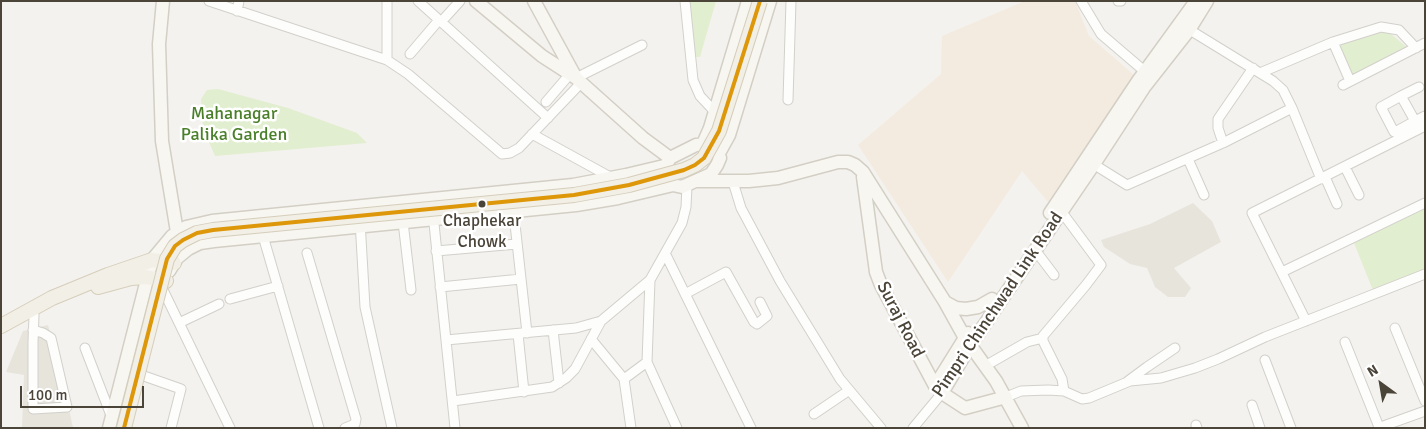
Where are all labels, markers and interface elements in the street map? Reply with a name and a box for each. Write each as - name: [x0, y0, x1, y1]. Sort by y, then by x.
- park label: Mahanagar Palika Garden: [181, 103, 287, 146]
- marker: Chaphekar Chowk: [477, 199, 487, 209]
- street label: Pimpri Chinchwad Link Road: [928, 208, 1068, 402]
- place label: Chaphekar Chowk: [443, 212, 521, 252]
- street label: Suraj Road: [872, 278, 928, 362]
- north arrow: [1356, 359, 1406, 409]
- text: N: [1364, 361, 1381, 381]
- scale bar: [22, 376, 146, 408]
- text: 100 m: [28, 386, 68, 404]

